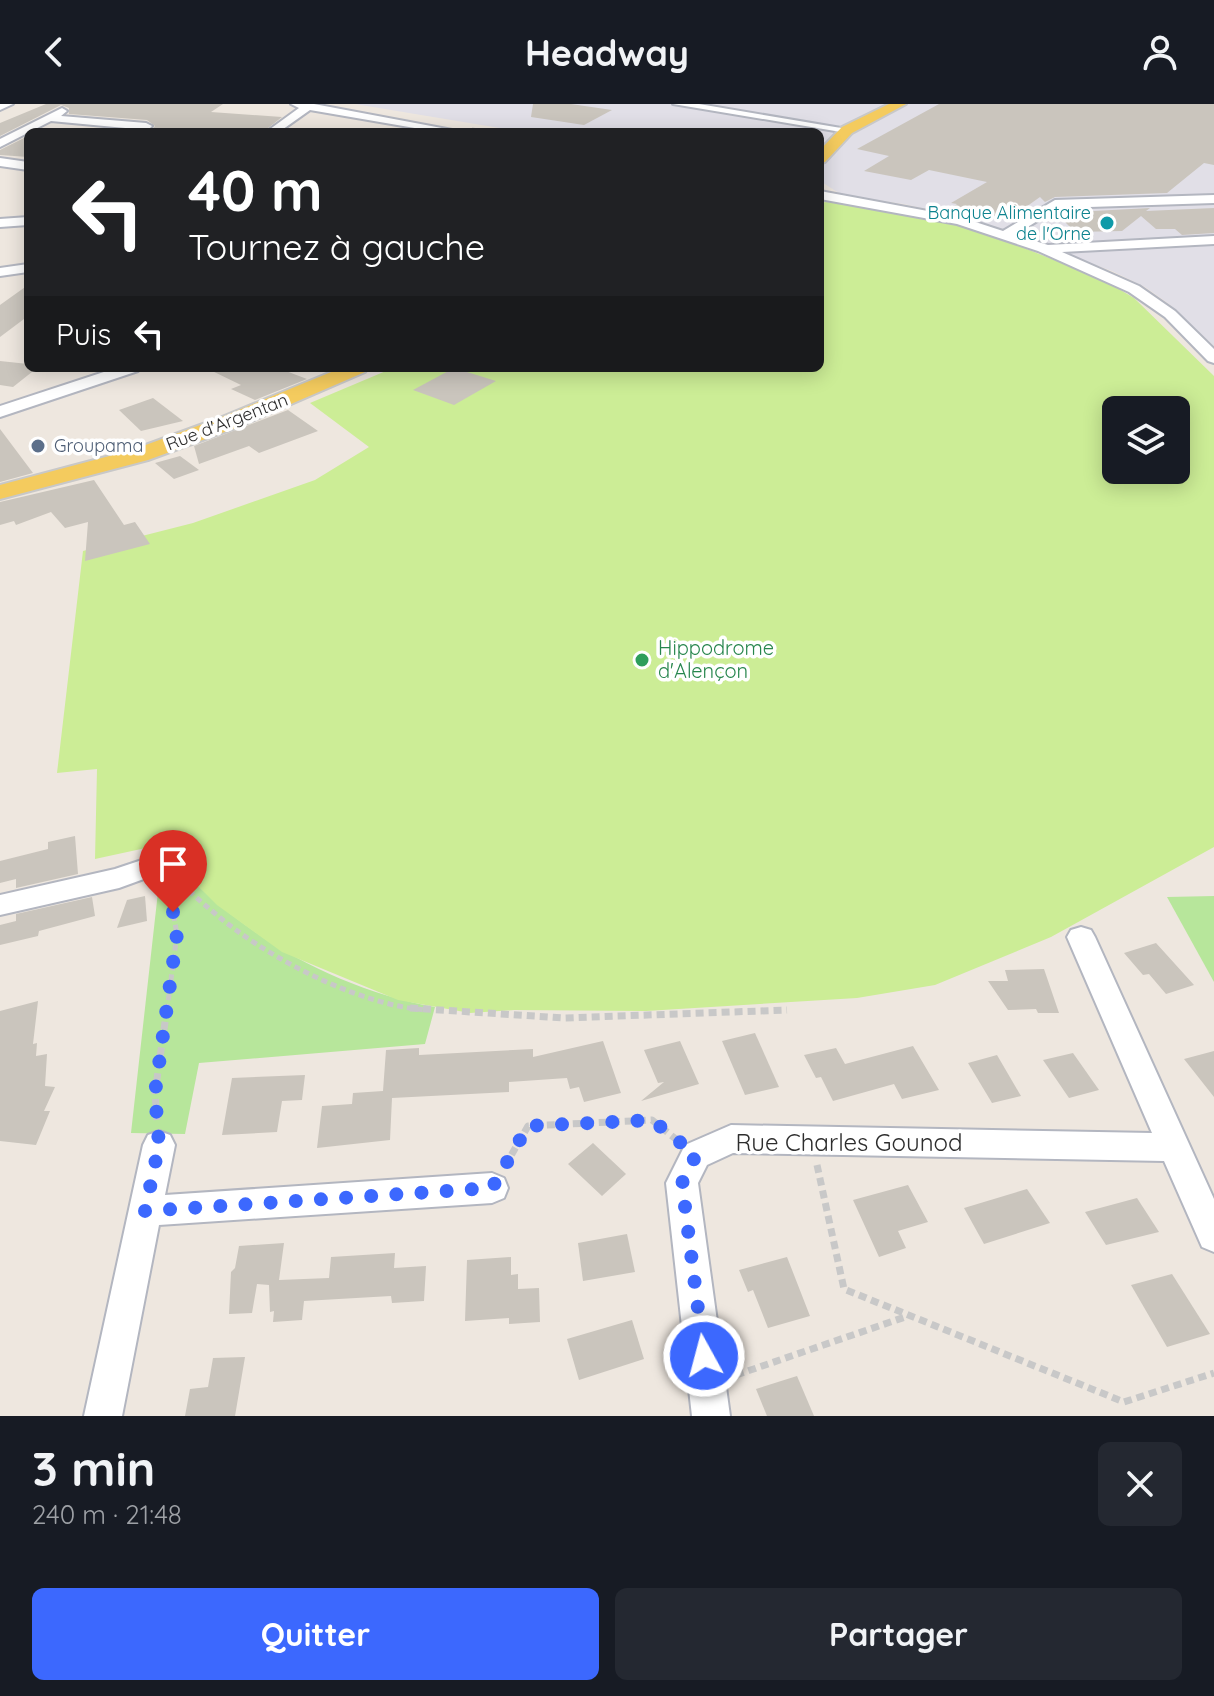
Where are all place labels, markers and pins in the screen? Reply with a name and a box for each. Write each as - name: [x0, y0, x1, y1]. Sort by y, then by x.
- place label: Banque Alimentaire de l'Orne: [928, 201, 1091, 245]
- marker: Banque Alimentaire de l'Orne: [1098, 214, 1116, 232]
- place label: Groupama: [54, 434, 143, 457]
- marker: Groupama: [29, 437, 47, 455]
- place label: Hippodrome d'Alençon: [658, 635, 774, 683]
- marker: Hippodrome d'Alençon: [633, 651, 651, 669]
- pin: [139, 830, 207, 912]

